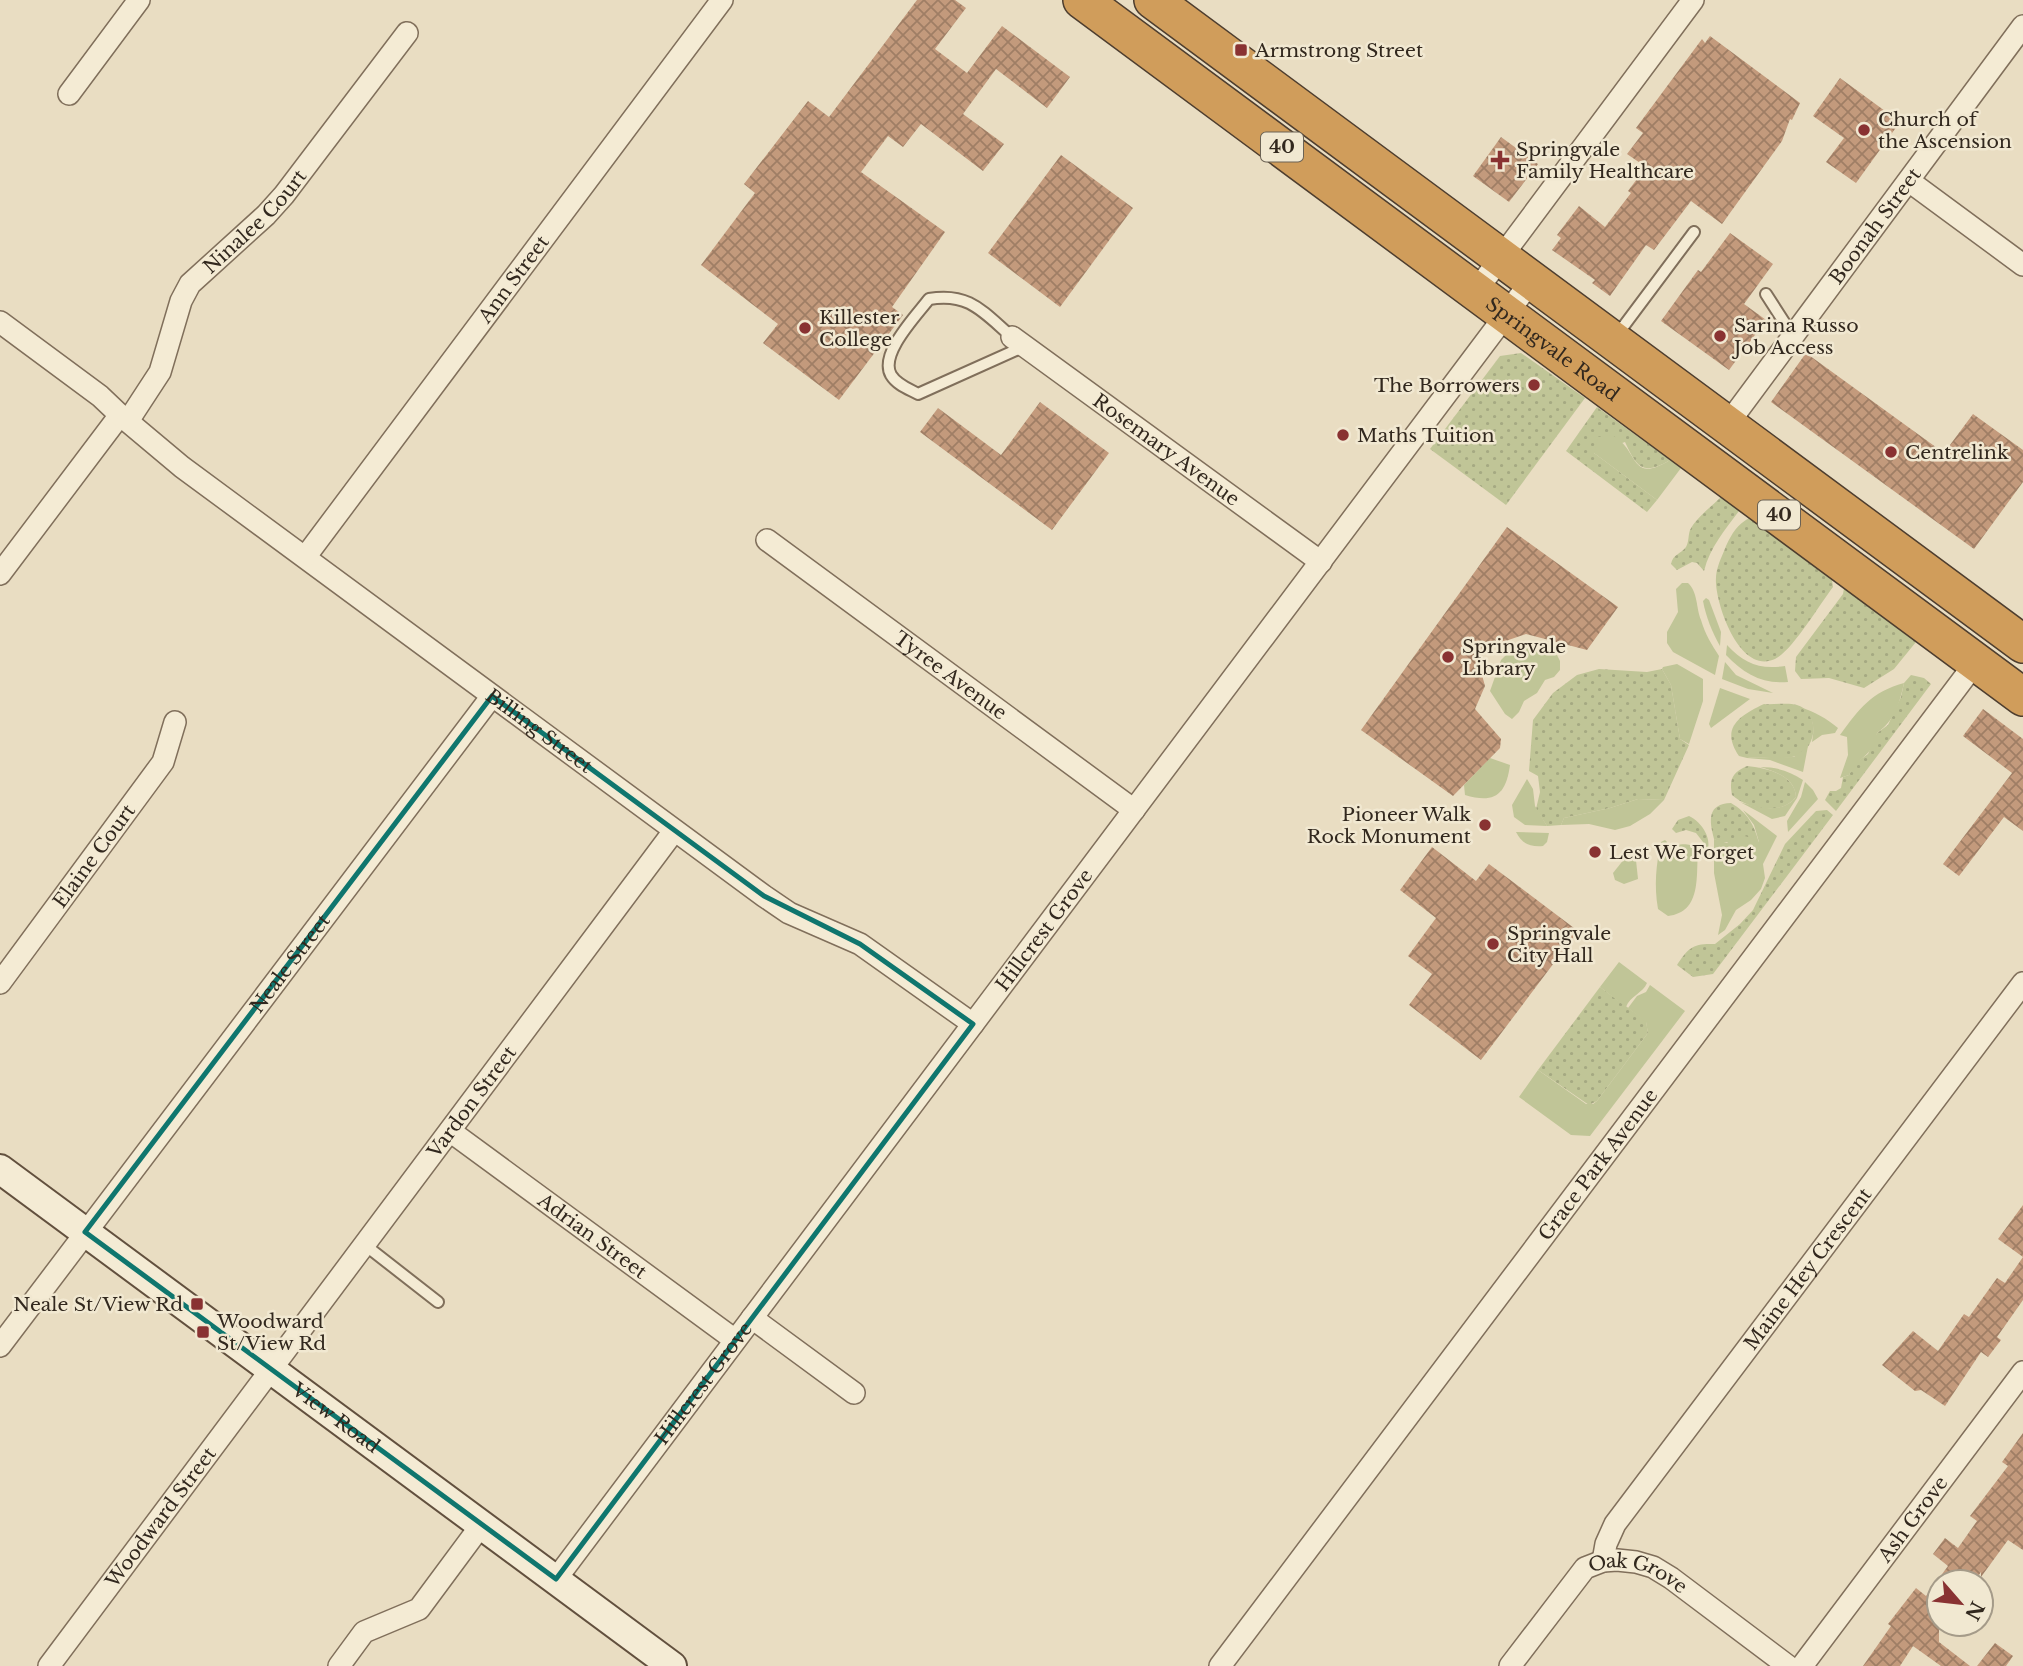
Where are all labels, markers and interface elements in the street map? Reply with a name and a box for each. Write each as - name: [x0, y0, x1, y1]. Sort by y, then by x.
- place label: Armstrong Street: [1254, 39, 1424, 62]
- marker: Armstrong Street: [1233, 42, 1249, 58]
- place label: Church of the Ascension: [1878, 108, 2012, 153]
- marker: Church of the Ascension: [1856, 122, 1872, 138]
- road number: 40: [1261, 132, 1303, 162]
- place label: Springvale Family Healthcare: [1516, 138, 1694, 183]
- marker: Springvale Family Healthcare: [1490, 150, 1510, 170]
- street label: Boonah Street: [1824, 163, 1926, 288]
- street label: Ninalee Court: [198, 164, 311, 278]
- street label: Ann Street: [472, 230, 554, 328]
- street label: Springvale Road: [1482, 292, 1624, 406]
- place label: Killester College: [819, 306, 899, 351]
- place label: Sarina Russo Job Access: [1731, 314, 1859, 359]
- marker: Killester College: [797, 320, 813, 336]
- marker: Sarina Russo Job Access: [1712, 328, 1728, 344]
- place label: The Borrowers: [1374, 374, 1520, 397]
- marker: The Borrowers: [1526, 377, 1542, 393]
- street label: Rosemary Avenue: [1089, 388, 1244, 510]
- place label: Maths Tuition: [1357, 424, 1495, 447]
- marker: Maths Tuition: [1335, 427, 1351, 443]
- place label: Centrelink: [1905, 441, 2009, 464]
- marker: Centrelink: [1883, 444, 1899, 460]
- road number: 40: [1758, 500, 1800, 530]
- street label: Tyree Avenue: [890, 626, 1011, 724]
- place label: Springvale Library: [1462, 635, 1566, 680]
- marker: Springvale Library: [1440, 649, 1456, 665]
- street label: Billing Street: [482, 684, 598, 778]
- street label: Elaine Court: [48, 799, 140, 912]
- place label: Pioneer Walk Rock Monument: [1307, 803, 1472, 848]
- marker: Pioneer Walk Rock Monument: [1477, 817, 1493, 833]
- place label: Lest We Forget: [1609, 841, 1755, 864]
- marker: Lest We Forget: [1587, 844, 1603, 860]
- street label: Hillcrest Grove: [990, 864, 1097, 996]
- street label: Neale Street: [245, 909, 335, 1017]
- place label: Springvale City Hall: [1507, 922, 1611, 967]
- marker: Springvale City Hall: [1485, 936, 1501, 952]
- street label: Vardon Street: [422, 1041, 521, 1163]
- street label: Grace Park Avenue: [1533, 1084, 1662, 1245]
- street label: Maine Hey Crescent: [1739, 1182, 1877, 1354]
- street label: Adrian Street: [533, 1188, 652, 1284]
- place label: Neale St/View Rd: [13, 1293, 183, 1316]
- marker: Neale St/View Rd: [189, 1296, 205, 1312]
- place label: Woodward St/View Rd: [216, 1310, 326, 1355]
- street label: Hillcrest Grove: [650, 1317, 757, 1449]
- marker: Woodward St/View Rd: [195, 1324, 211, 1340]
- street label: View Road: [287, 1377, 385, 1458]
- street label: Woodward Street: [100, 1442, 221, 1593]
- street label: Ash Grove: [1872, 1471, 1952, 1567]
- street label: Oak Grove: [1585, 1548, 1692, 1598]
- north arrow: [1925, 1568, 1995, 1638]
- text: N: [1960, 1597, 1989, 1624]

